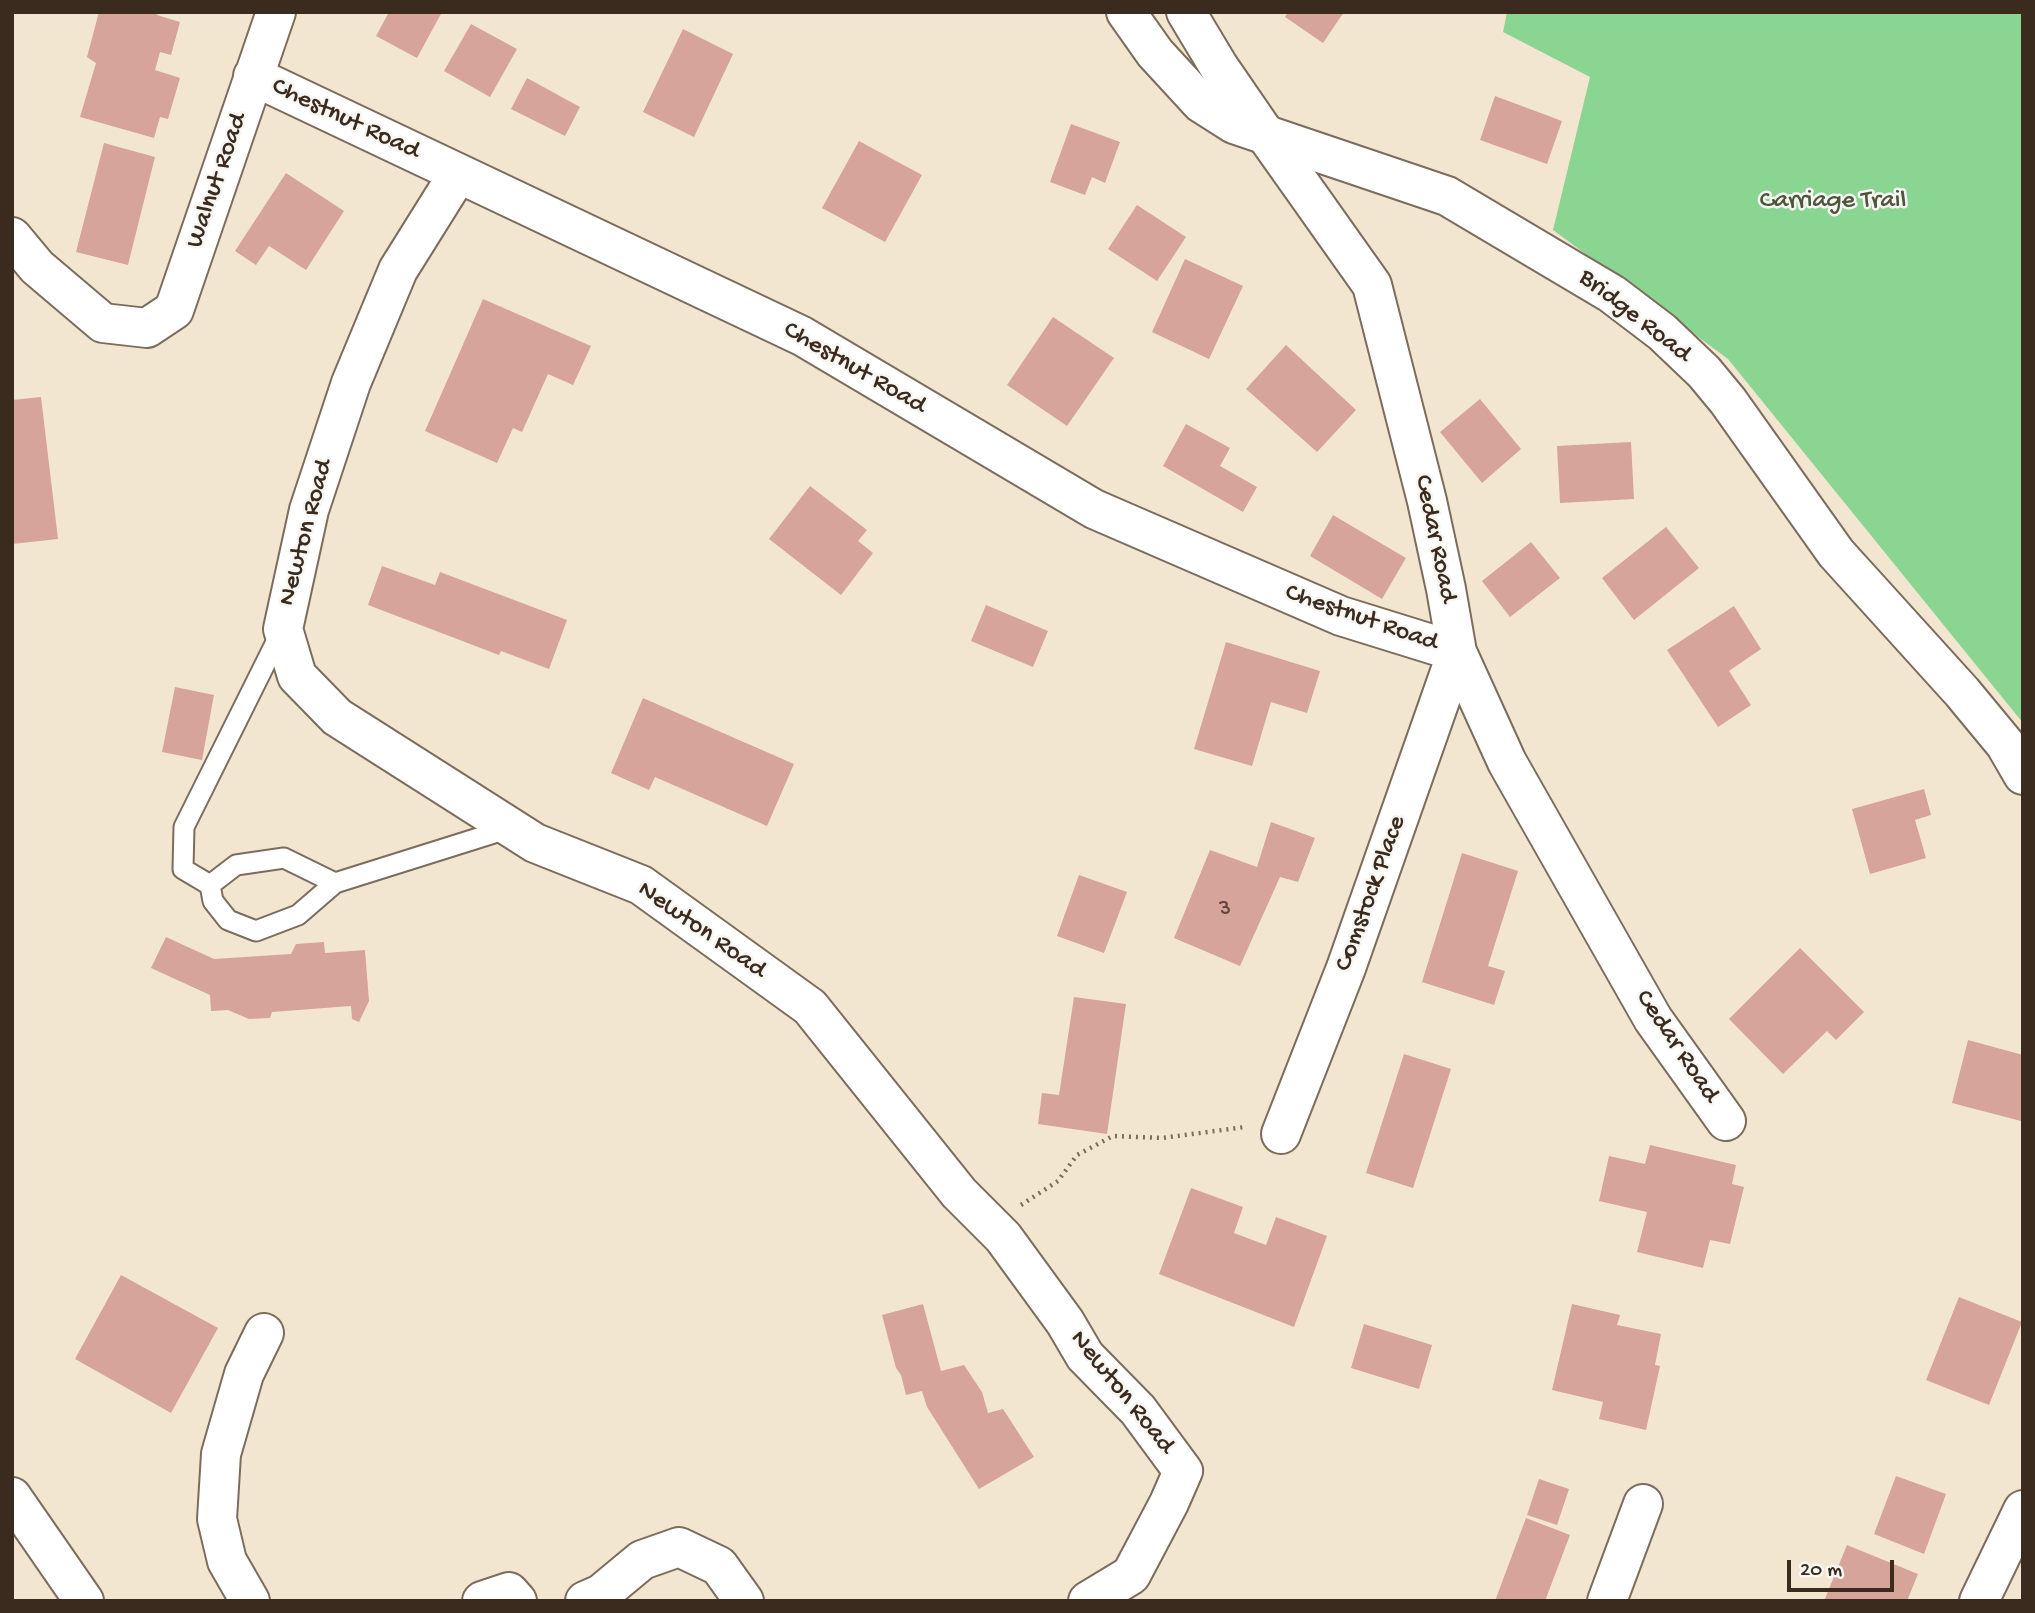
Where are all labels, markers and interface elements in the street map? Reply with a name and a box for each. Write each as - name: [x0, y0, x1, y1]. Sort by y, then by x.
- street label: Chestnut Road: [266, 72, 424, 168]
- street label: Walnut Road: [180, 110, 256, 252]
- park label: Carriage Trail: [1760, 186, 1906, 218]
- street label: Bridge Road: [1571, 263, 1697, 371]
- street label: Chestnut Road: [777, 316, 931, 422]
- street label: Newton Road: [273, 457, 341, 609]
- street label: Cedar Road: [1405, 473, 1463, 605]
- street label: Chestnut Road: [1280, 578, 1442, 660]
- street label: Comstock Place: [1329, 812, 1415, 976]
- street label: Newton Road: [631, 875, 771, 987]
- house number: 3: [1219, 896, 1231, 924]
- street label: Cedar Road: [1627, 985, 1725, 1109]
- street label: Newton Road: [1062, 1325, 1180, 1461]
- scale bar: [1790, 1546, 1897, 1590]
- text: 20 m: [1800, 1559, 1842, 1584]

